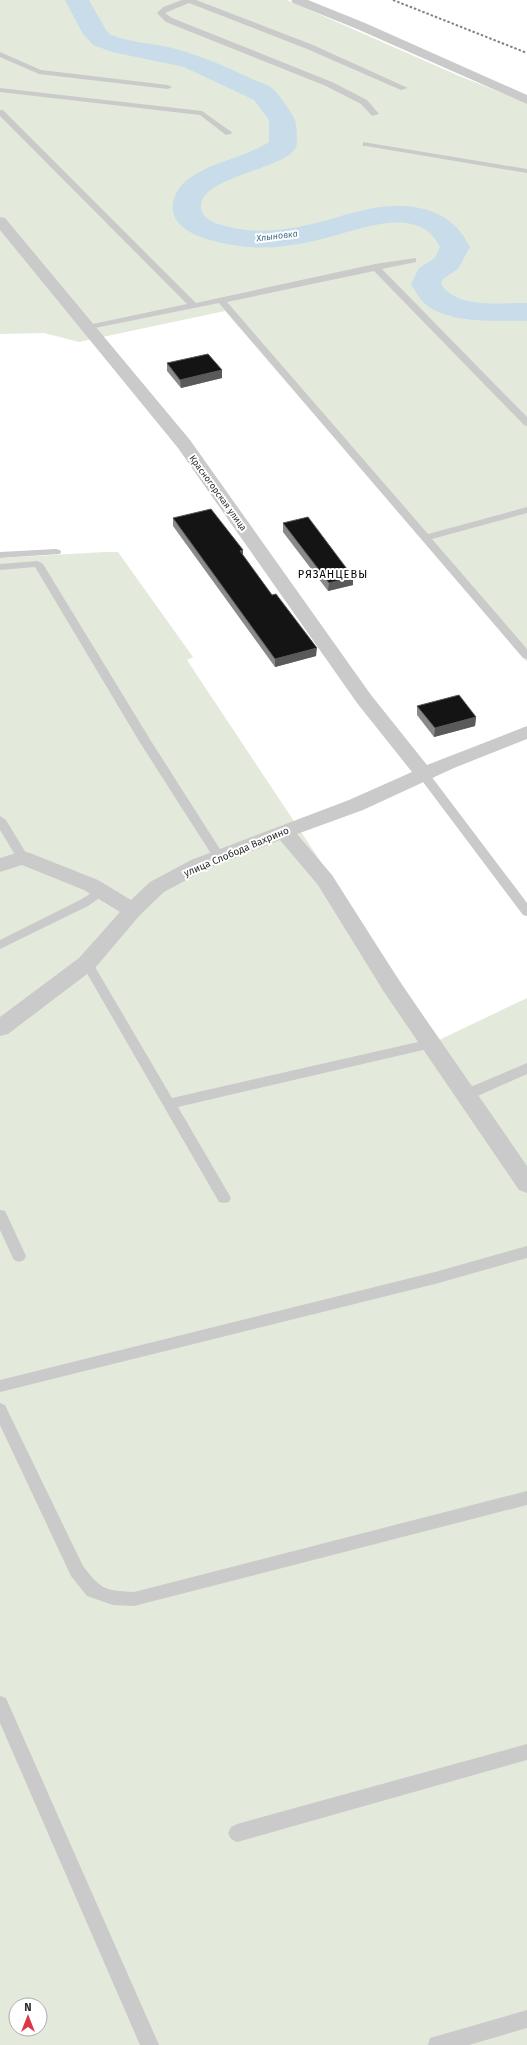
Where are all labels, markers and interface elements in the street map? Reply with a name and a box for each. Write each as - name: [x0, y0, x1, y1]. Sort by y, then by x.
- water label: Хлыновка: [255, 229, 298, 244]
- street label: Красногорская улица: [187, 453, 249, 533]
- district label: РЯЗАНЦЕВЫ: [298, 568, 368, 581]
- street label: улица Слобода Вахрино: [182, 824, 291, 880]
- north arrow: [8, 1997, 48, 2037]
- text: N: [24, 2001, 32, 2014]

